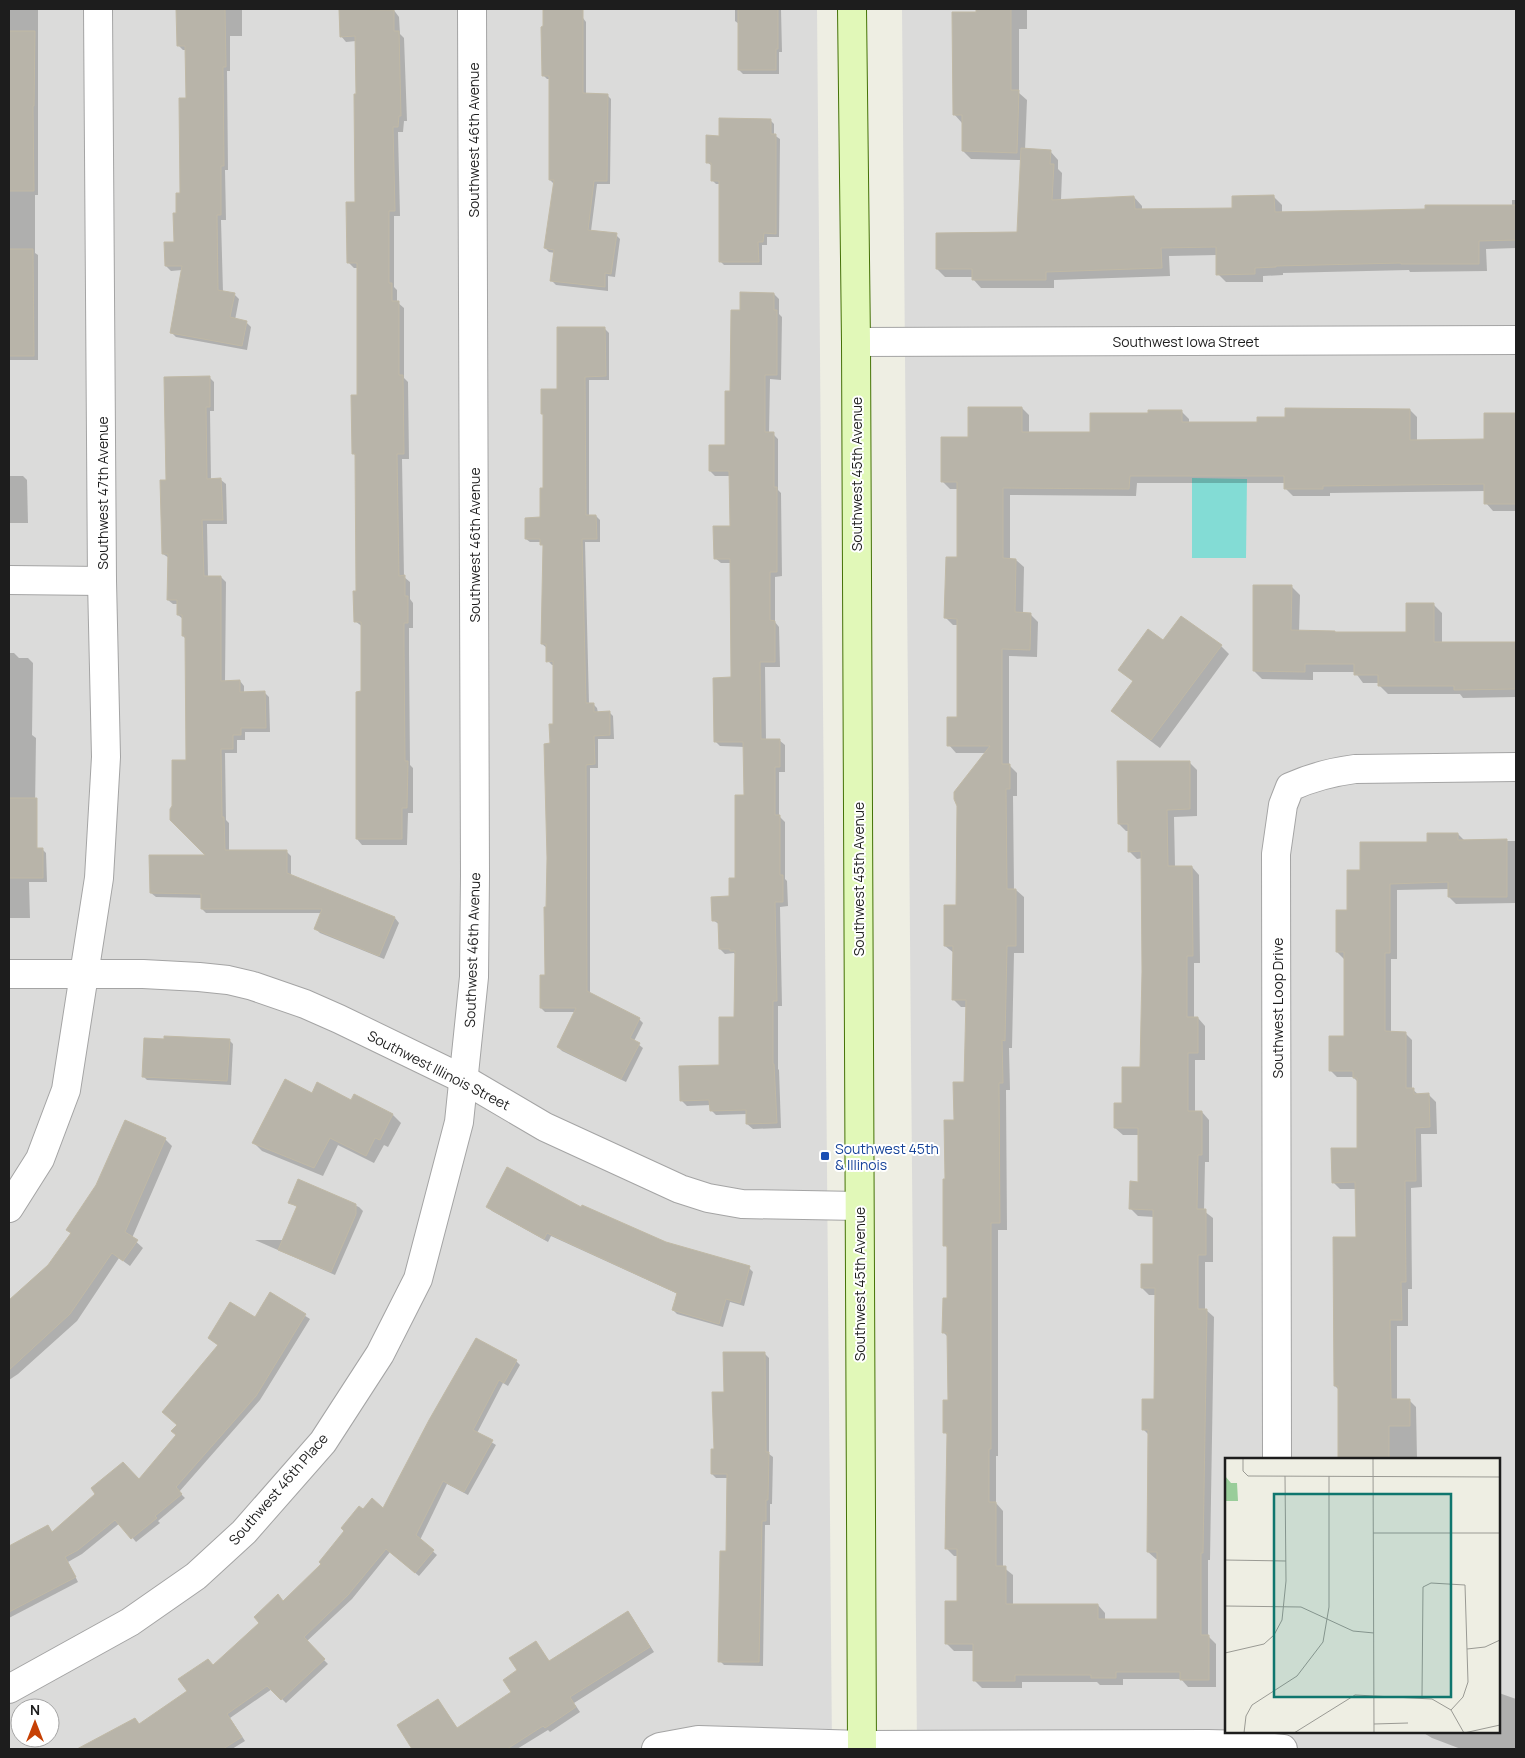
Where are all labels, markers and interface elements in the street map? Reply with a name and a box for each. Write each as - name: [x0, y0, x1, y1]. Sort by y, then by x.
- street label: Southwest 46th Avenue: [464, 62, 483, 218]
- street label: Southwest Iowa Street: [1113, 332, 1260, 351]
- street label: Southwest 45th Avenue: [847, 397, 866, 551]
- street label: Southwest 47th Avenue: [93, 416, 112, 570]
- street label: Southwest 46th Avenue: [465, 467, 484, 623]
- street label: Southwest 45th Avenue: [849, 802, 868, 956]
- street label: Southwest 46th Avenue: [460, 872, 484, 1028]
- street label: Southwest Loop Drive: [1268, 937, 1287, 1079]
- street label: Southwest Illinois Street: [364, 1026, 514, 1114]
- place label: Southwest 45th & Illinois: [835, 1139, 939, 1174]
- marker: Southwest 45th & Illinois: [819, 1150, 831, 1162]
- street label: Southwest 45th Avenue: [850, 1207, 869, 1361]
- street label: Southwest 46th Place: [224, 1429, 332, 1549]
- inset map: [1225, 1458, 1500, 1733]
- north arrow: [10, 1698, 60, 1748]
- text: N: [30, 1700, 40, 1719]

